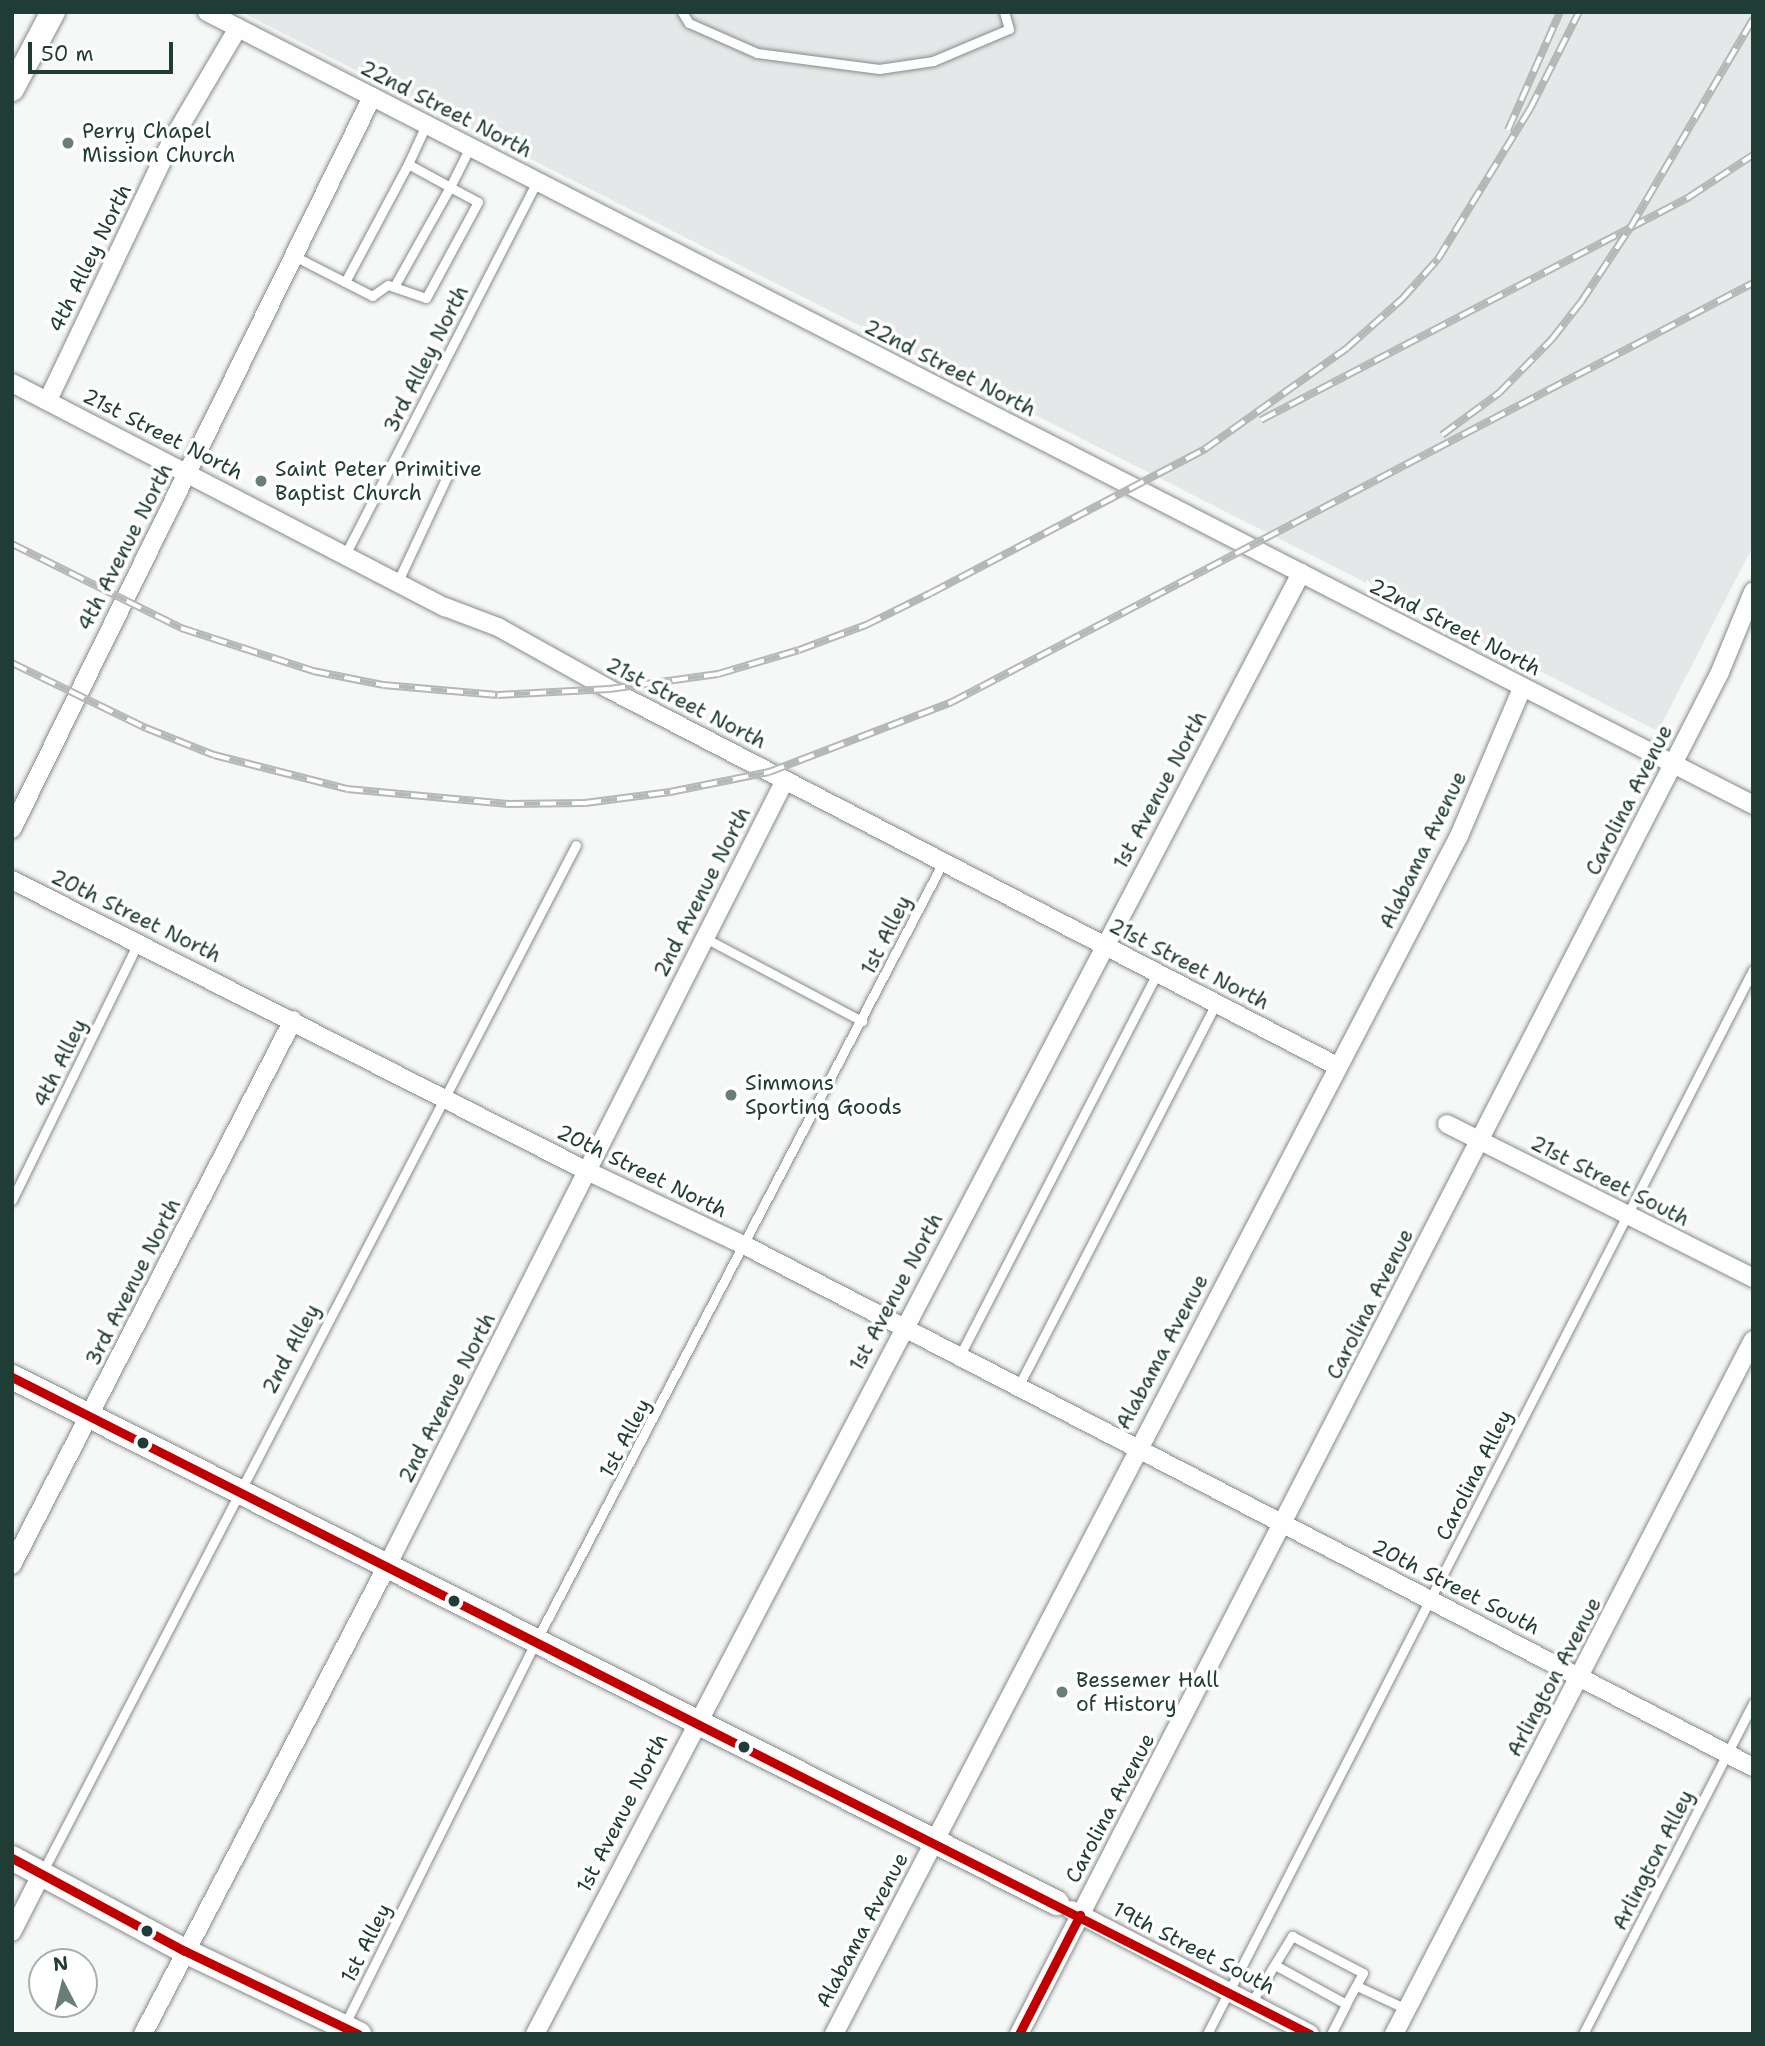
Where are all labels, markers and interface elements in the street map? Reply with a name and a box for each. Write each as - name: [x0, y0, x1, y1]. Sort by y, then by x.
- scale bar: [32, 28, 177, 72]
- text: 50 m: [41, 40, 94, 68]
- street label: 22nd Street North: [356, 55, 536, 163]
- place label: Perry Chapel Mission Church: [82, 118, 235, 168]
- marker: Perry Chapel Mission Church: [60, 135, 76, 151]
- street label: 4th Alley North: [43, 180, 137, 336]
- street label: 3rd Alley North: [378, 281, 474, 437]
- street label: 22nd Street North: [860, 314, 1040, 422]
- street label: 21st Street North: [79, 383, 247, 485]
- place label: Saint Peter Primitive Baptist Church: [275, 456, 482, 506]
- street label: 4th Avenue North: [72, 459, 178, 635]
- marker: Saint Peter Primitive Baptist Church: [253, 473, 269, 489]
- street label: 22nd Street North: [1365, 573, 1545, 681]
- street label: 21st Street North: [602, 652, 770, 754]
- street label: 1st Avenue North: [1108, 707, 1212, 873]
- street label: Carolina Avenue: [1580, 720, 1678, 880]
- street label: Alabama Avenue: [1374, 767, 1472, 933]
- street label: 2nd Avenue North: [648, 803, 756, 981]
- street label: 20th Street North: [47, 864, 225, 968]
- street label: 1st Alley: [855, 891, 917, 979]
- street label: 21st Street North: [1105, 913, 1273, 1015]
- street label: 4th Alley: [28, 1015, 92, 1111]
- place label: Simmons Sporting Goods: [745, 1070, 902, 1120]
- marker: Simmons Sporting Goods: [723, 1087, 739, 1103]
- street label: 20th Street North: [553, 1119, 731, 1223]
- street label: 21st Street South: [1526, 1130, 1694, 1232]
- street label: 3rd Avenue North: [80, 1194, 186, 1370]
- street label: 1st Avenue North: [844, 1209, 948, 1375]
- street label: Carolina Avenue: [1321, 1224, 1419, 1384]
- street label: Alabama Avenue: [1110, 1270, 1214, 1434]
- street label: 2nd Alley: [257, 1300, 325, 1398]
- street label: 2nd Avenue North: [393, 1309, 501, 1487]
- street label: 1st Alley: [594, 1394, 656, 1482]
- street label: Carolina Alley: [1430, 1406, 1518, 1544]
- unlabelled marker: [136, 1436, 150, 1450]
- street label: 20th Street South: [1368, 1534, 1544, 1640]
- street label: Arlington Avenue: [1501, 1593, 1607, 1761]
- unlabelled marker: [447, 1594, 461, 1608]
- place label: Bessemer Hall of History: [1076, 1667, 1219, 1717]
- marker: Bessemer Hall of History: [1054, 1684, 1070, 1700]
- street label: 1st Avenue North: [571, 1729, 673, 1897]
- street label: Carolina Avenue: [1060, 1729, 1160, 1887]
- unlabelled marker: [737, 1740, 751, 1754]
- street label: Arlington Alley: [1607, 1786, 1699, 1934]
- street label: Alabama Avenue: [810, 1848, 914, 2012]
- street label: 19th Street South: [1109, 1896, 1279, 2000]
- street label: 1st Alley: [335, 1899, 397, 1987]
- unlabelled marker: [140, 1924, 154, 1938]
- north arrow: [28, 1948, 98, 2018]
- text: N: [52, 1950, 70, 1977]

